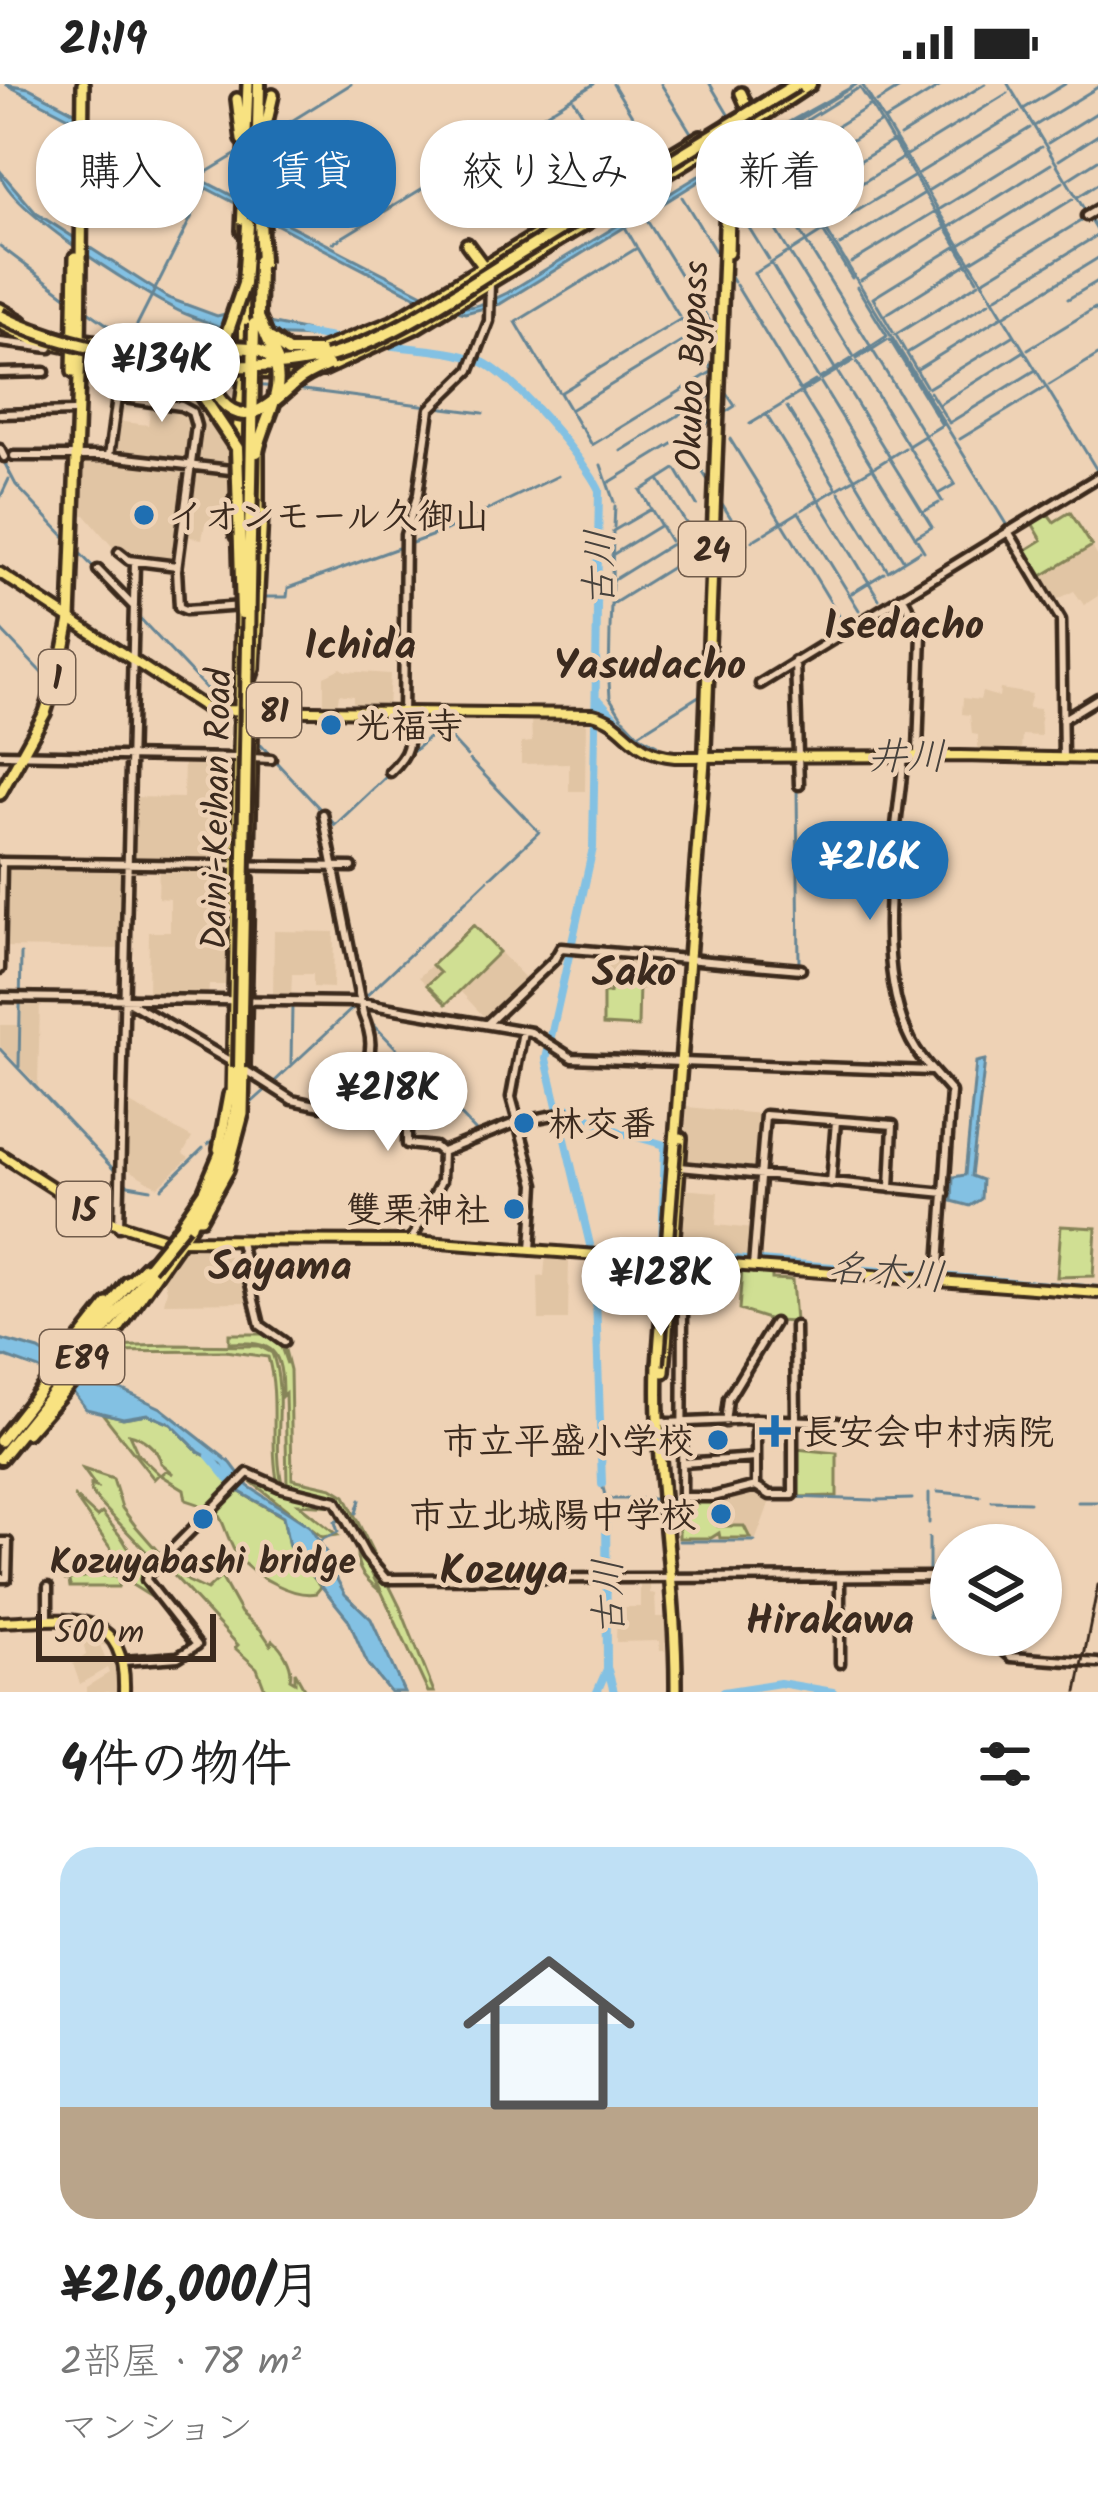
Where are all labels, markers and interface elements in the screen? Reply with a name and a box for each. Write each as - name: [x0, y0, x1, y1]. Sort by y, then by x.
- text: 21:19: [60, 6, 147, 78]
- chip: 購入: [36, 120, 204, 228]
- chip: 賃貸: [228, 120, 396, 228]
- chip: 絞り込み: [420, 120, 672, 228]
- chip: 新着: [696, 120, 864, 228]
- street label: Okubo Bypass: [662, 260, 727, 472]
- pin: ¥134K: [78, 323, 246, 425]
- text: ¥134K: [111, 331, 213, 393]
- place label: イオンモール久御山: [168, 490, 490, 547]
- marker: イオンモール久御山: [131, 502, 157, 528]
- road number: 24: [679, 522, 745, 576]
- water label: 古川: [570, 529, 634, 608]
- district label: Isedacho: [824, 594, 984, 661]
- district label: Ichida: [304, 614, 416, 681]
- district label: Yasudacho: [554, 634, 746, 701]
- road number: 1: [39, 650, 75, 704]
- street label: Daini-Keihan Road: [188, 667, 249, 950]
- road number: 81: [247, 683, 301, 737]
- place label: 光福寺: [355, 700, 463, 757]
- marker: 光福寺: [318, 712, 344, 738]
- water label: 井川: [868, 728, 946, 790]
- pin: ¥216K: [786, 821, 954, 923]
- text: ¥216K: [818, 829, 922, 891]
- district label: Sako: [592, 941, 676, 1008]
- pin: ¥218K: [304, 1052, 472, 1154]
- text: ¥218K: [336, 1060, 441, 1122]
- place label: 林交番: [548, 1098, 656, 1155]
- marker: 林交番: [511, 1110, 537, 1136]
- road number: 15: [57, 1182, 111, 1236]
- place label: 雙栗神社: [346, 1184, 490, 1241]
- marker: 雙栗神社: [501, 1196, 527, 1222]
- district label: Sayama: [208, 1235, 352, 1302]
- pin: ¥128K: [577, 1237, 745, 1339]
- water label: 名木川: [826, 1239, 948, 1311]
- text: ¥128K: [609, 1245, 714, 1307]
- road number: E89: [40, 1330, 124, 1384]
- place label: 長安会中村病院: [802, 1406, 1054, 1463]
- place label: 市立平盛小学校: [442, 1415, 694, 1472]
- marker: 長安会中村病院: [759, 1415, 791, 1447]
- marker: 市立平盛小学校: [705, 1427, 731, 1453]
- place label: 市立北城陽中学校: [409, 1489, 697, 1546]
- marker: 市立北城陽中学校: [708, 1501, 734, 1527]
- marker: Kozuyabashi bridge: [190, 1506, 216, 1532]
- map controls: [930, 1524, 1062, 1656]
- button: layers: [930, 1524, 1062, 1656]
- place label: Kozuyabashi bridge: [50, 1535, 356, 1592]
- district label: Kozuya: [440, 1539, 568, 1606]
- water label: 古川: [579, 1557, 643, 1636]
- district label: Hirakawa: [746, 1589, 914, 1656]
- scale bar: [36, 1608, 216, 1661]
- text: 500 m: [54, 1608, 144, 1661]
- text: 4件の物件: [60, 1726, 292, 1807]
- icon: filters: [972, 1731, 1038, 1797]
- icon: home: [441, 1925, 657, 2141]
- text: ¥216,000/月: [60, 2248, 321, 2329]
- text: 2部屋 · 78 m²: [60, 2333, 301, 2395]
- text: マンション: [60, 2399, 253, 2461]

